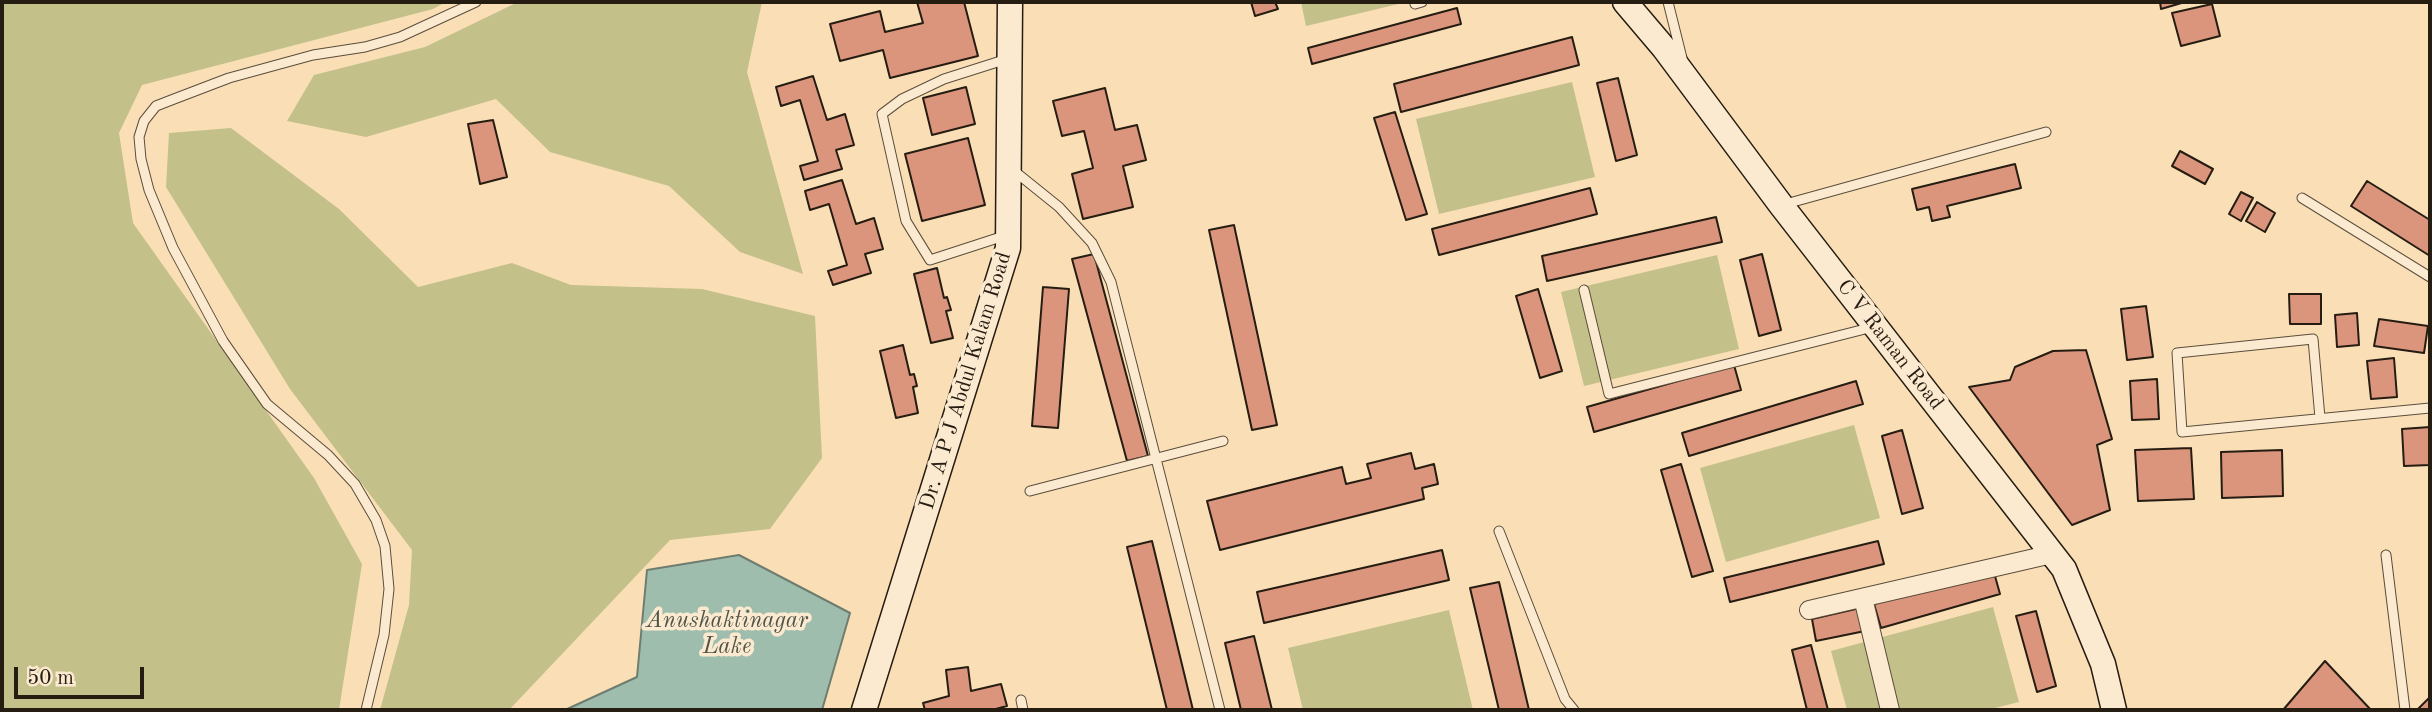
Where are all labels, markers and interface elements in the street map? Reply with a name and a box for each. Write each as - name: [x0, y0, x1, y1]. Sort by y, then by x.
- street label: Dr. A P J Abdul Kalam Road: [915, 249, 1017, 513]
- street label: C V Raman Road: [1831, 275, 1949, 415]
- water label: Anushaktinagar Lake: [646, 607, 808, 661]
- scale bar: [18, 652, 147, 696]
- text: 50 m: [27, 668, 74, 689]

